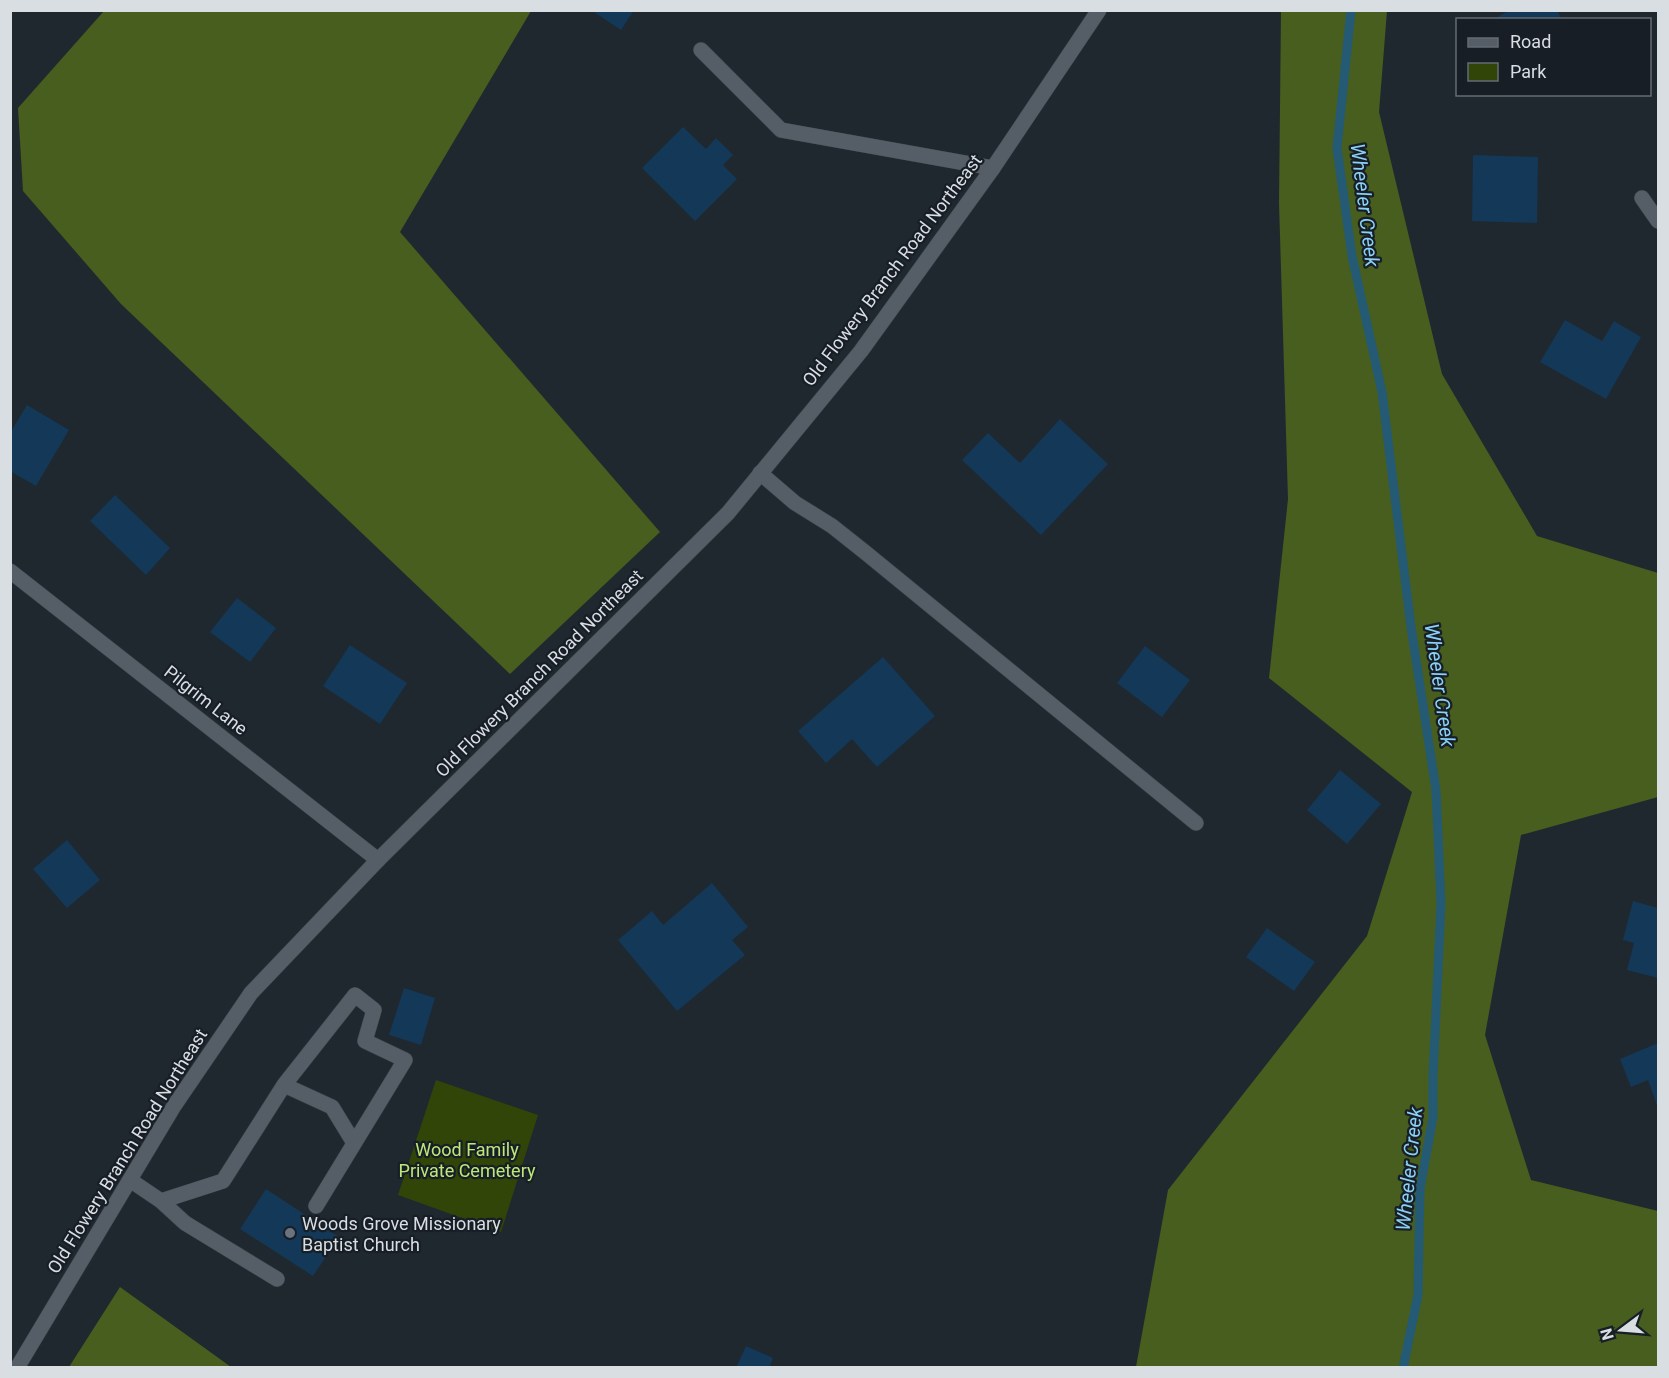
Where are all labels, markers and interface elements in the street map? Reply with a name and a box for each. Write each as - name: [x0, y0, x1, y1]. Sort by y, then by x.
- legend: [1456, 18, 1651, 96]
- text: Road: [1510, 31, 1551, 52]
- text: Park: [1510, 61, 1547, 82]
- water label: Wheeler Creek: [1346, 142, 1385, 269]
- street label: Old Flowery Branch Road Northeast: [798, 150, 986, 390]
- street label: Old Flowery Branch Road Northeast: [431, 565, 647, 781]
- water label: Wheeler Creek: [1419, 622, 1461, 749]
- street label: Pilgrim Lane: [160, 661, 252, 739]
- street label: Old Flowery Branch Road Northeast: [43, 1025, 211, 1277]
- water label: Wheeler Creek: [1391, 1105, 1428, 1232]
- park label: Wood Family Private Cemetery: [399, 1139, 536, 1181]
- place label: Woods Grove Missionary Baptist Church: [302, 1213, 501, 1255]
- marker: Woods Grove Missionary Baptist Church: [283, 1226, 297, 1240]
- north arrow: [1591, 1300, 1651, 1360]
- text: N: [1596, 1326, 1618, 1342]

